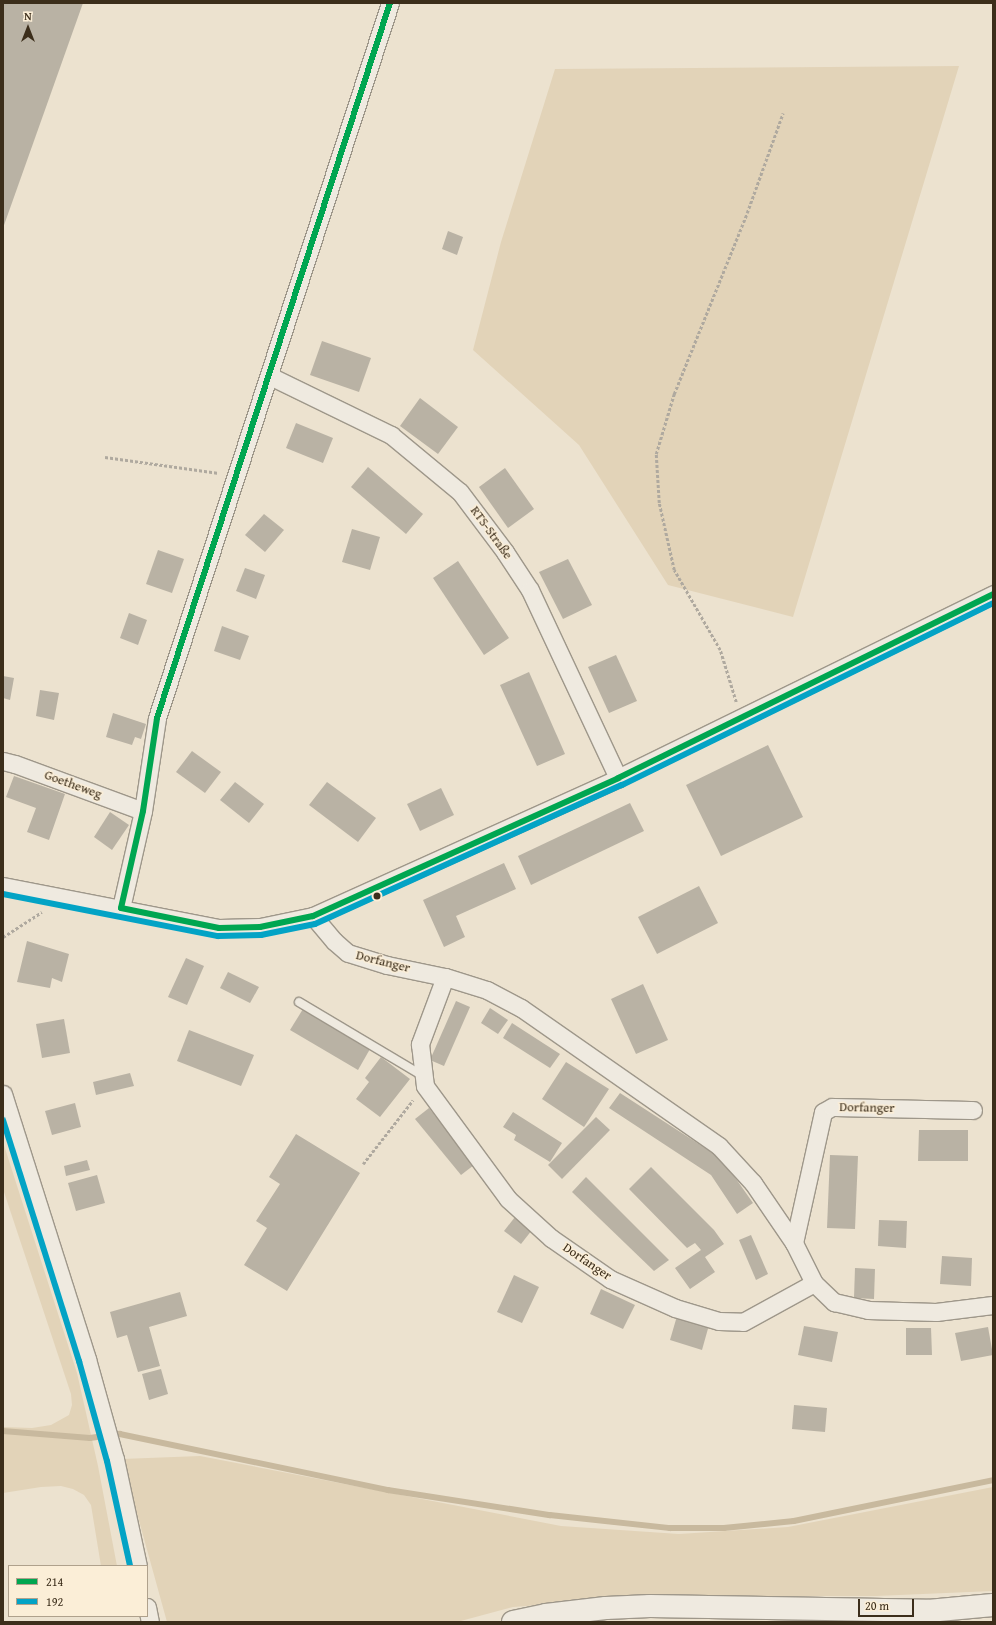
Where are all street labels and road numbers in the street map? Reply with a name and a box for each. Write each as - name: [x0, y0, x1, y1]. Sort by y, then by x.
- street label: RTS-Straße: [467, 504, 515, 562]
- street label: Goetheweg: [42, 767, 104, 803]
- street label: Dorfanger: [354, 948, 412, 976]
- street label: Dorfanger: [839, 1100, 895, 1116]
- street label: Dorfanger: [560, 1240, 614, 1284]

